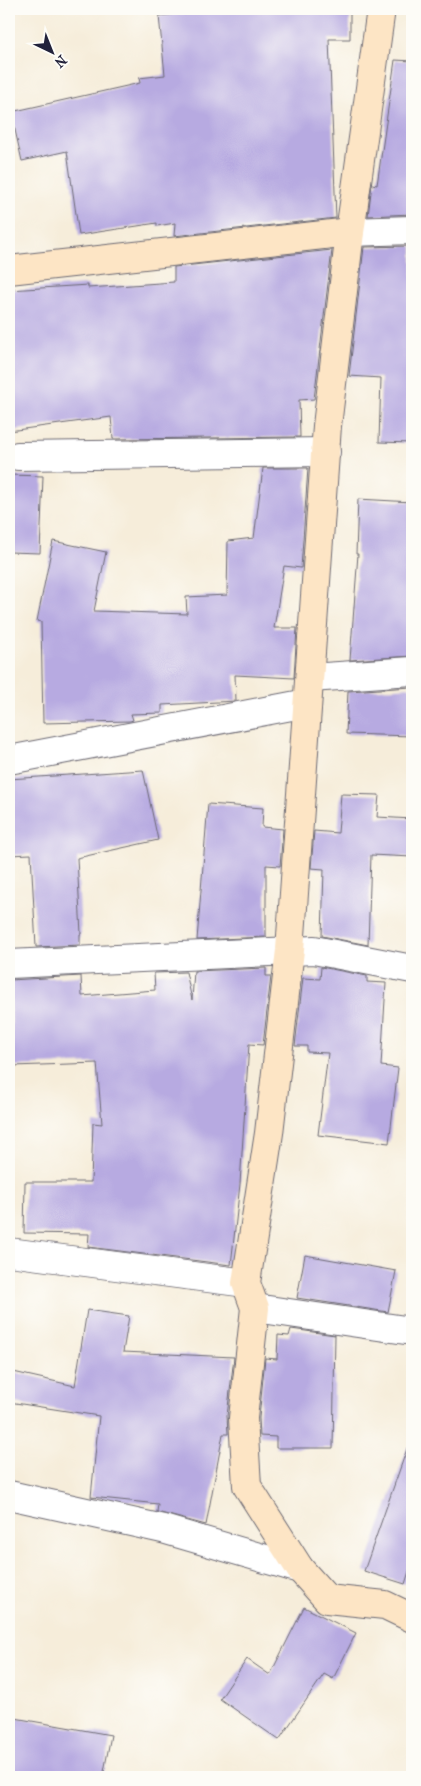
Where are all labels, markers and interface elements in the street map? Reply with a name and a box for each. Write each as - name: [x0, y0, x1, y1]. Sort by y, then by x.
- north arrow: [28, 28, 78, 78]
- text: N: [51, 51, 70, 71]

